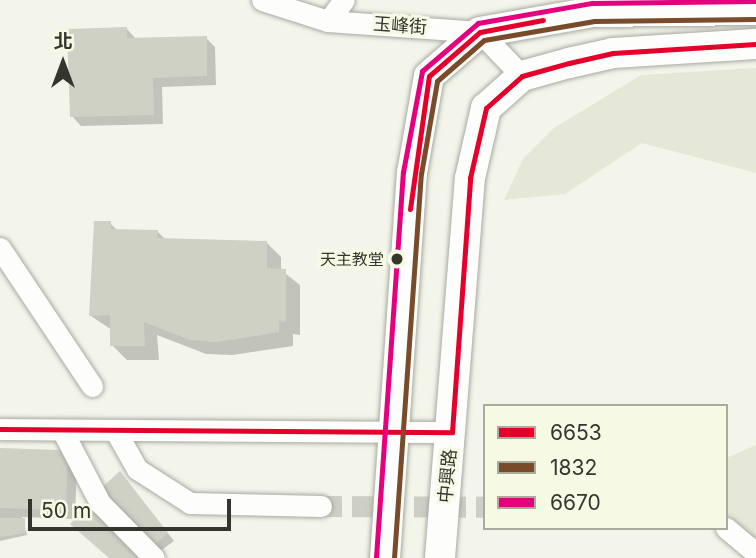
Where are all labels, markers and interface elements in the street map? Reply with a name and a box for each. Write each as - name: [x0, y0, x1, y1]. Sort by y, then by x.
- street label: 玉峰街: [372, 13, 428, 39]
- north arrow: [28, 28, 98, 98]
- text: 北: [53, 30, 73, 53]
- place label: 天主教堂: [320, 249, 384, 269]
- marker: 天主教堂: [390, 252, 404, 266]
- legend: [483, 404, 728, 530]
- text: 6653: [550, 420, 602, 445]
- street label: 中興路: [435, 448, 461, 504]
- text: 1832: [550, 455, 597, 480]
- scale bar: [32, 484, 234, 528]
- text: 6670: [550, 490, 601, 515]
- text: 50 m: [41, 498, 91, 523]

